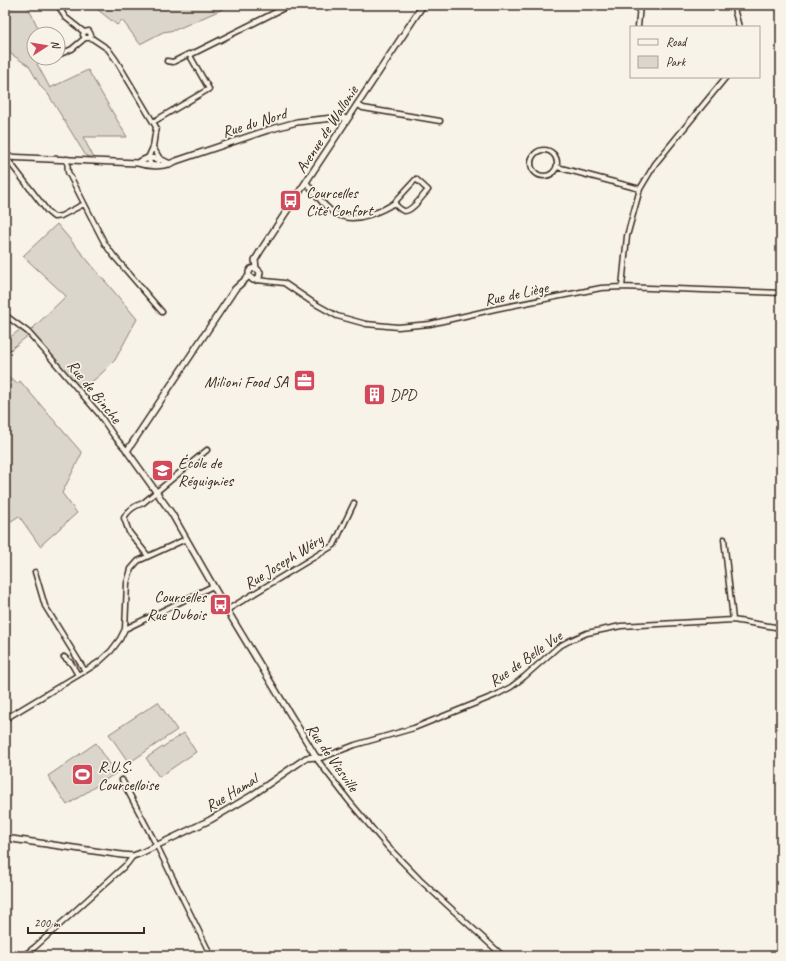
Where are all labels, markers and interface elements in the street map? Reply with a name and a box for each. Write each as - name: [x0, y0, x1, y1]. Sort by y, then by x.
- north arrow: [26, 26, 66, 66]
- legend: [630, 26, 760, 78]
- text: Road: [666, 34, 688, 50]
- text: N: [48, 39, 64, 51]
- text: Park: [666, 54, 687, 70]
- street label: Avenue de Wallonie: [291, 80, 364, 177]
- street label: Rue du Nord: [220, 103, 292, 142]
- place label: Courcelles Cité Confort: [306, 183, 374, 221]
- bus stop icon: Courcelles Cité Confort: [278, 188, 304, 214]
- street label: Rue de Liège: [483, 277, 552, 310]
- street label: Rue de Binche: [63, 356, 127, 429]
- office icon: Milioni Food SA: [291, 368, 317, 394]
- place label: Milioni Food SA: [204, 372, 289, 392]
- building icon: DPD: [362, 381, 388, 407]
- place label: DPD: [390, 385, 418, 405]
- place label: École de Réguignies: [178, 453, 234, 491]
- school or university icon: École de Réguignies: [149, 458, 175, 484]
- street label: Rue Joseph Wéry: [240, 529, 328, 594]
- place label: Courcelles Rue Dubois: [147, 587, 208, 625]
- bus stop icon: Courcelles Rue Dubois: [208, 592, 234, 618]
- street label: Rue de Belle Vue: [485, 625, 568, 691]
- street label: Rue de Viesville: [301, 720, 364, 797]
- place label: R.U.S. Courcelloise: [98, 757, 160, 795]
- sports icon: R.U.S. Courcelloise: [69, 762, 95, 788]
- street label: Rue Hamal: [202, 768, 264, 816]
- scale bar: [28, 909, 144, 935]
- text: 200 m: [34, 915, 61, 931]

